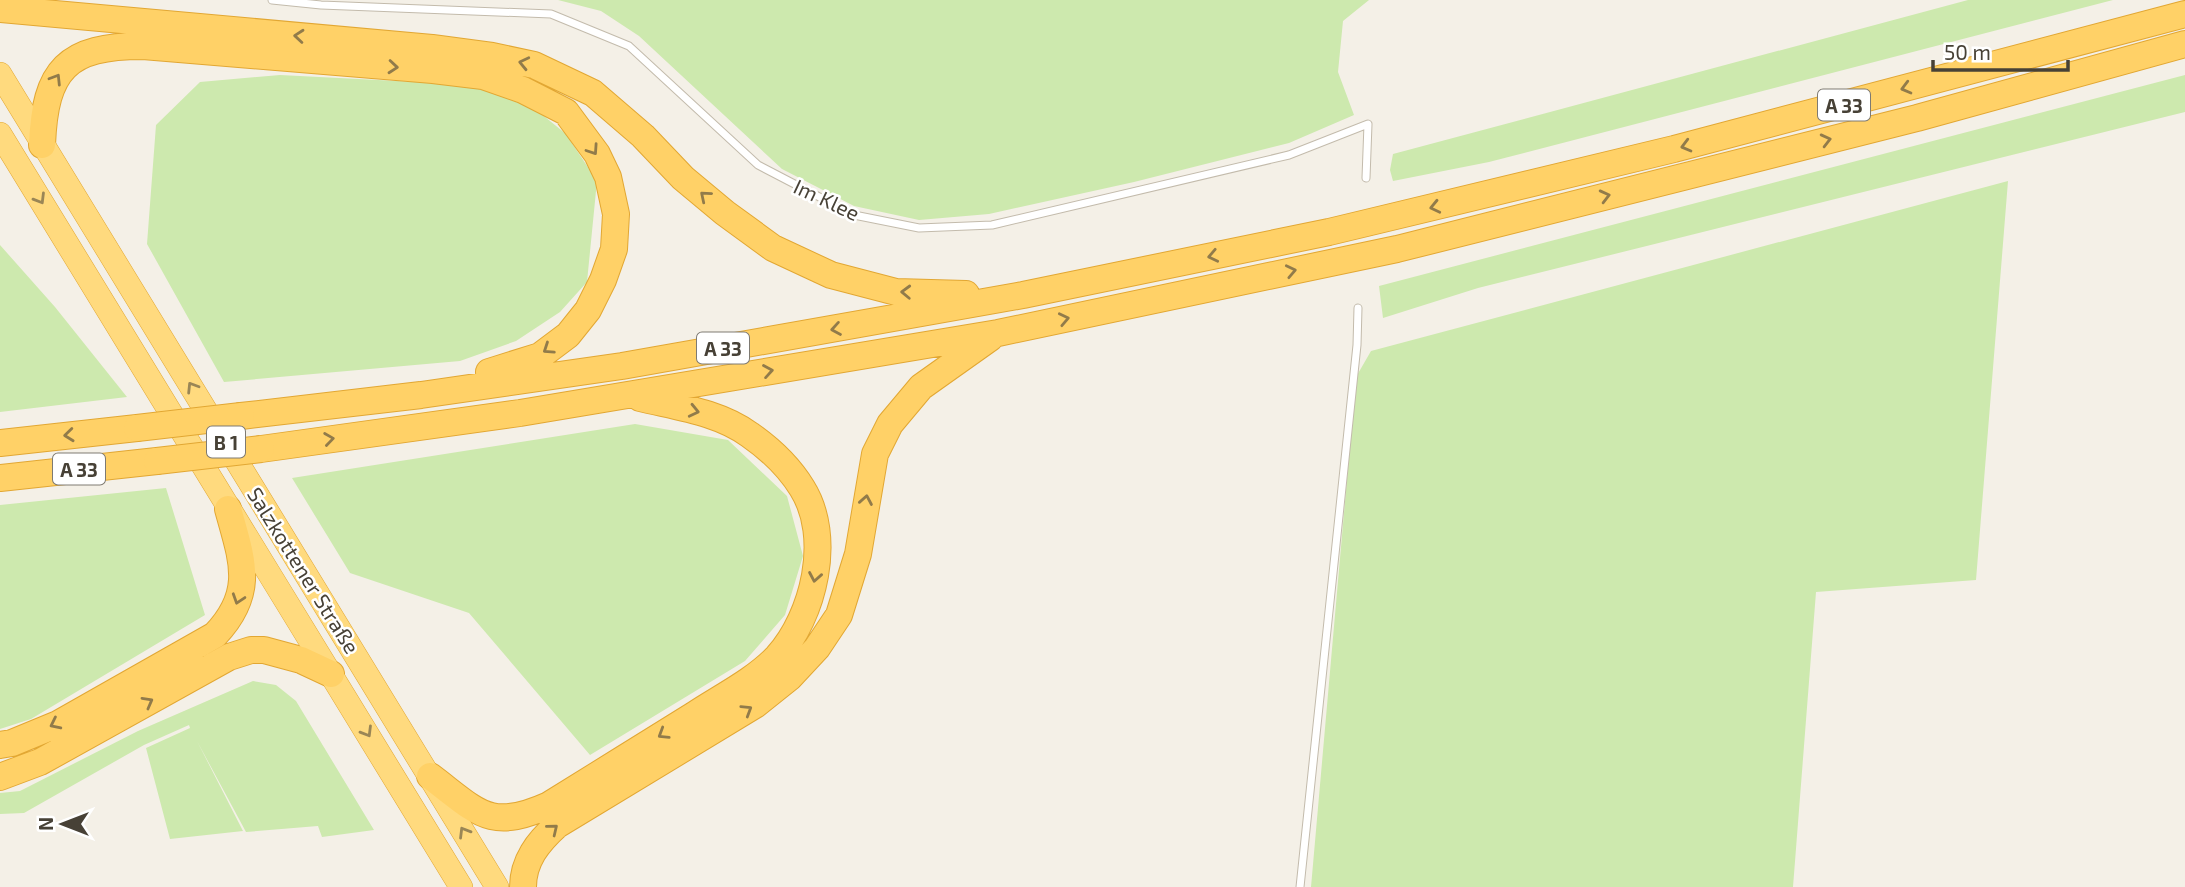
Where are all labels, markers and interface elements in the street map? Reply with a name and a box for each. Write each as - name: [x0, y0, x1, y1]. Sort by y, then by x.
- scale bar: [1933, 28, 2068, 72]
- one-way arrow: [293, 29, 304, 44]
- text: 50 m: [1944, 39, 1991, 64]
- one-way arrow: [518, 57, 530, 71]
- one-way arrow: [388, 59, 399, 74]
- one-way arrow: [48, 74, 61, 87]
- one-way arrow: [1900, 80, 1912, 94]
- road number: A 33: [1818, 90, 1870, 120]
- one-way arrow: [1820, 134, 1832, 148]
- one-way arrow: [1680, 138, 1692, 152]
- one-way arrow: [585, 142, 598, 155]
- street label: Im Klee: [790, 173, 864, 225]
- one-way arrow: [1599, 190, 1611, 204]
- one-way arrow: [31, 191, 44, 204]
- one-way arrow: [700, 192, 713, 204]
- one-way arrow: [1429, 198, 1441, 213]
- one-way arrow: [1207, 247, 1219, 262]
- one-way arrow: [1285, 264, 1297, 279]
- one-way arrow: [900, 285, 911, 300]
- one-way arrow: [1058, 312, 1070, 327]
- one-way arrow: [830, 321, 842, 336]
- road number: A 33: [697, 332, 749, 364]
- one-way arrow: [543, 341, 556, 354]
- one-way arrow: [762, 364, 774, 379]
- one-way arrow: [187, 381, 200, 394]
- one-way arrow: [688, 403, 700, 417]
- road number: B 1: [207, 426, 245, 458]
- one-way arrow: [64, 428, 75, 443]
- one-way arrow: [323, 432, 335, 447]
- road number: A 33: [53, 454, 105, 484]
- street label: Salzkottener Straße: [243, 482, 365, 658]
- one-way arrow: [858, 494, 873, 506]
- one-way arrow: [808, 571, 823, 583]
- one-way arrow: [232, 592, 247, 604]
- one-way arrow: [141, 697, 153, 710]
- one-way arrow: [739, 705, 752, 718]
- one-way arrow: [50, 716, 62, 730]
- one-way arrow: [358, 724, 371, 737]
- one-way arrow: [658, 725, 671, 738]
- north arrow: [28, 789, 98, 859]
- text: N: [34, 817, 57, 831]
- one-way arrow: [545, 825, 558, 837]
- one-way arrow: [459, 826, 472, 839]

